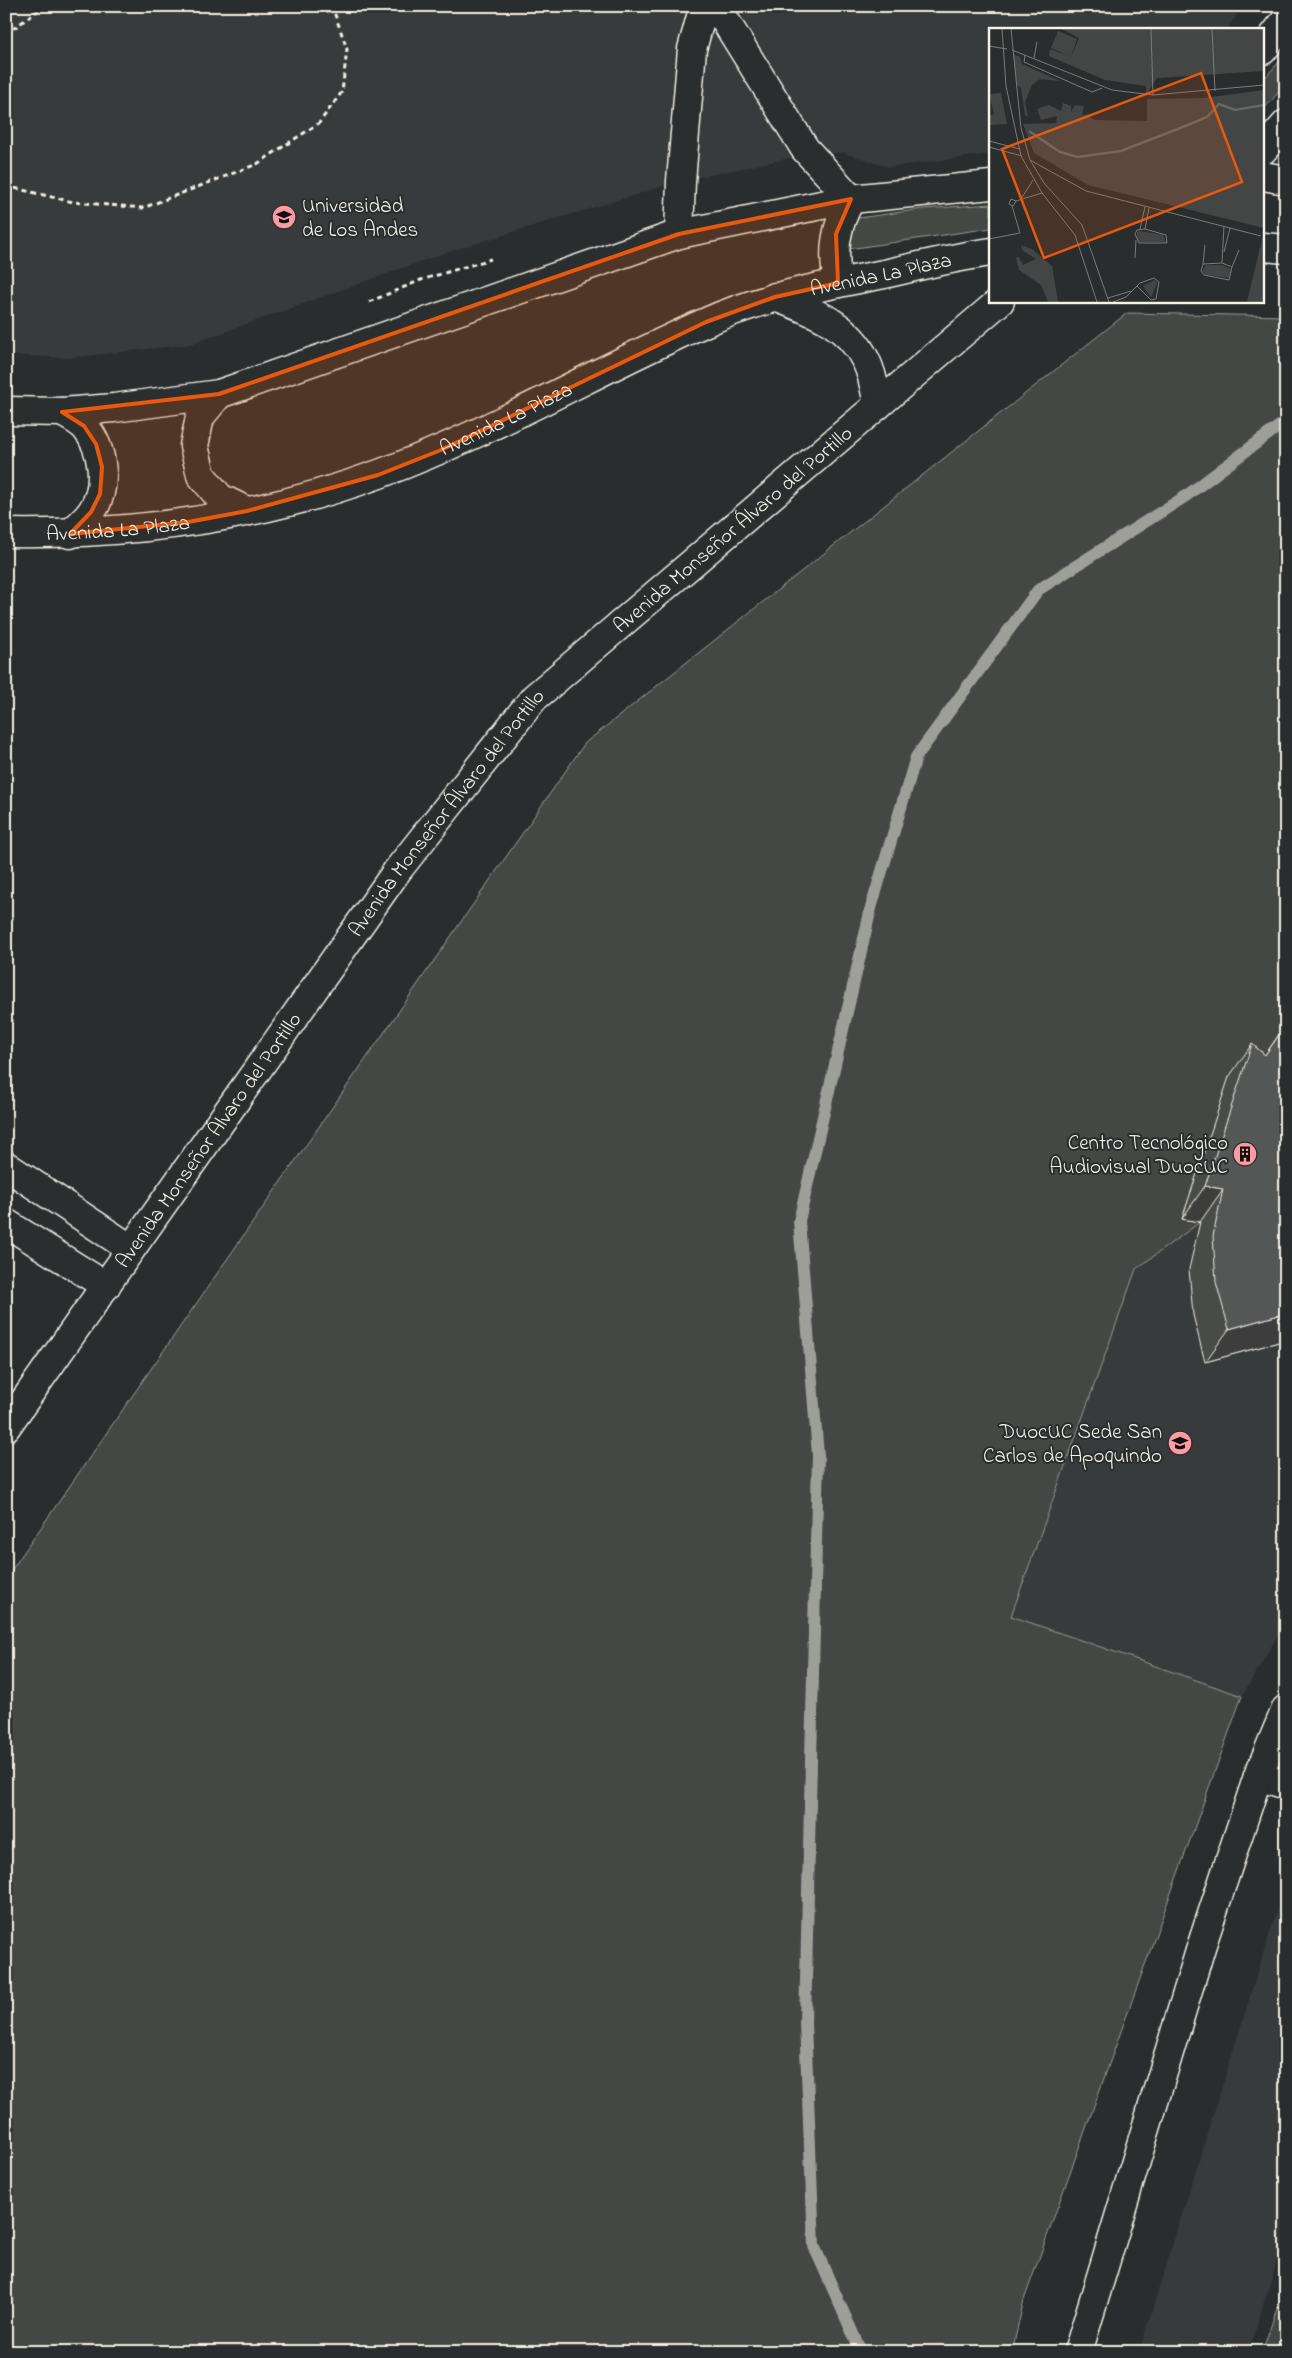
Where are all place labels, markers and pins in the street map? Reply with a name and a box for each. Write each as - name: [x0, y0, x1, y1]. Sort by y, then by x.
- place label: Universidad de Los Andes: [302, 192, 418, 246]
- school or university icon: Universidad de Los Andes: [271, 204, 297, 230]
- place label: Centro Tecnológico Audiovisual DuocUC: [1050, 1129, 1228, 1183]
- building icon: Centro Tecnológico Audiovisual DuocUC: [1232, 1141, 1258, 1167]
- place label: DuocUC Sede San Carlos de Apoquindo: [983, 1418, 1162, 1472]
- school or university icon: DuocUC Sede San Carlos de Apoquindo: [1167, 1430, 1193, 1456]

